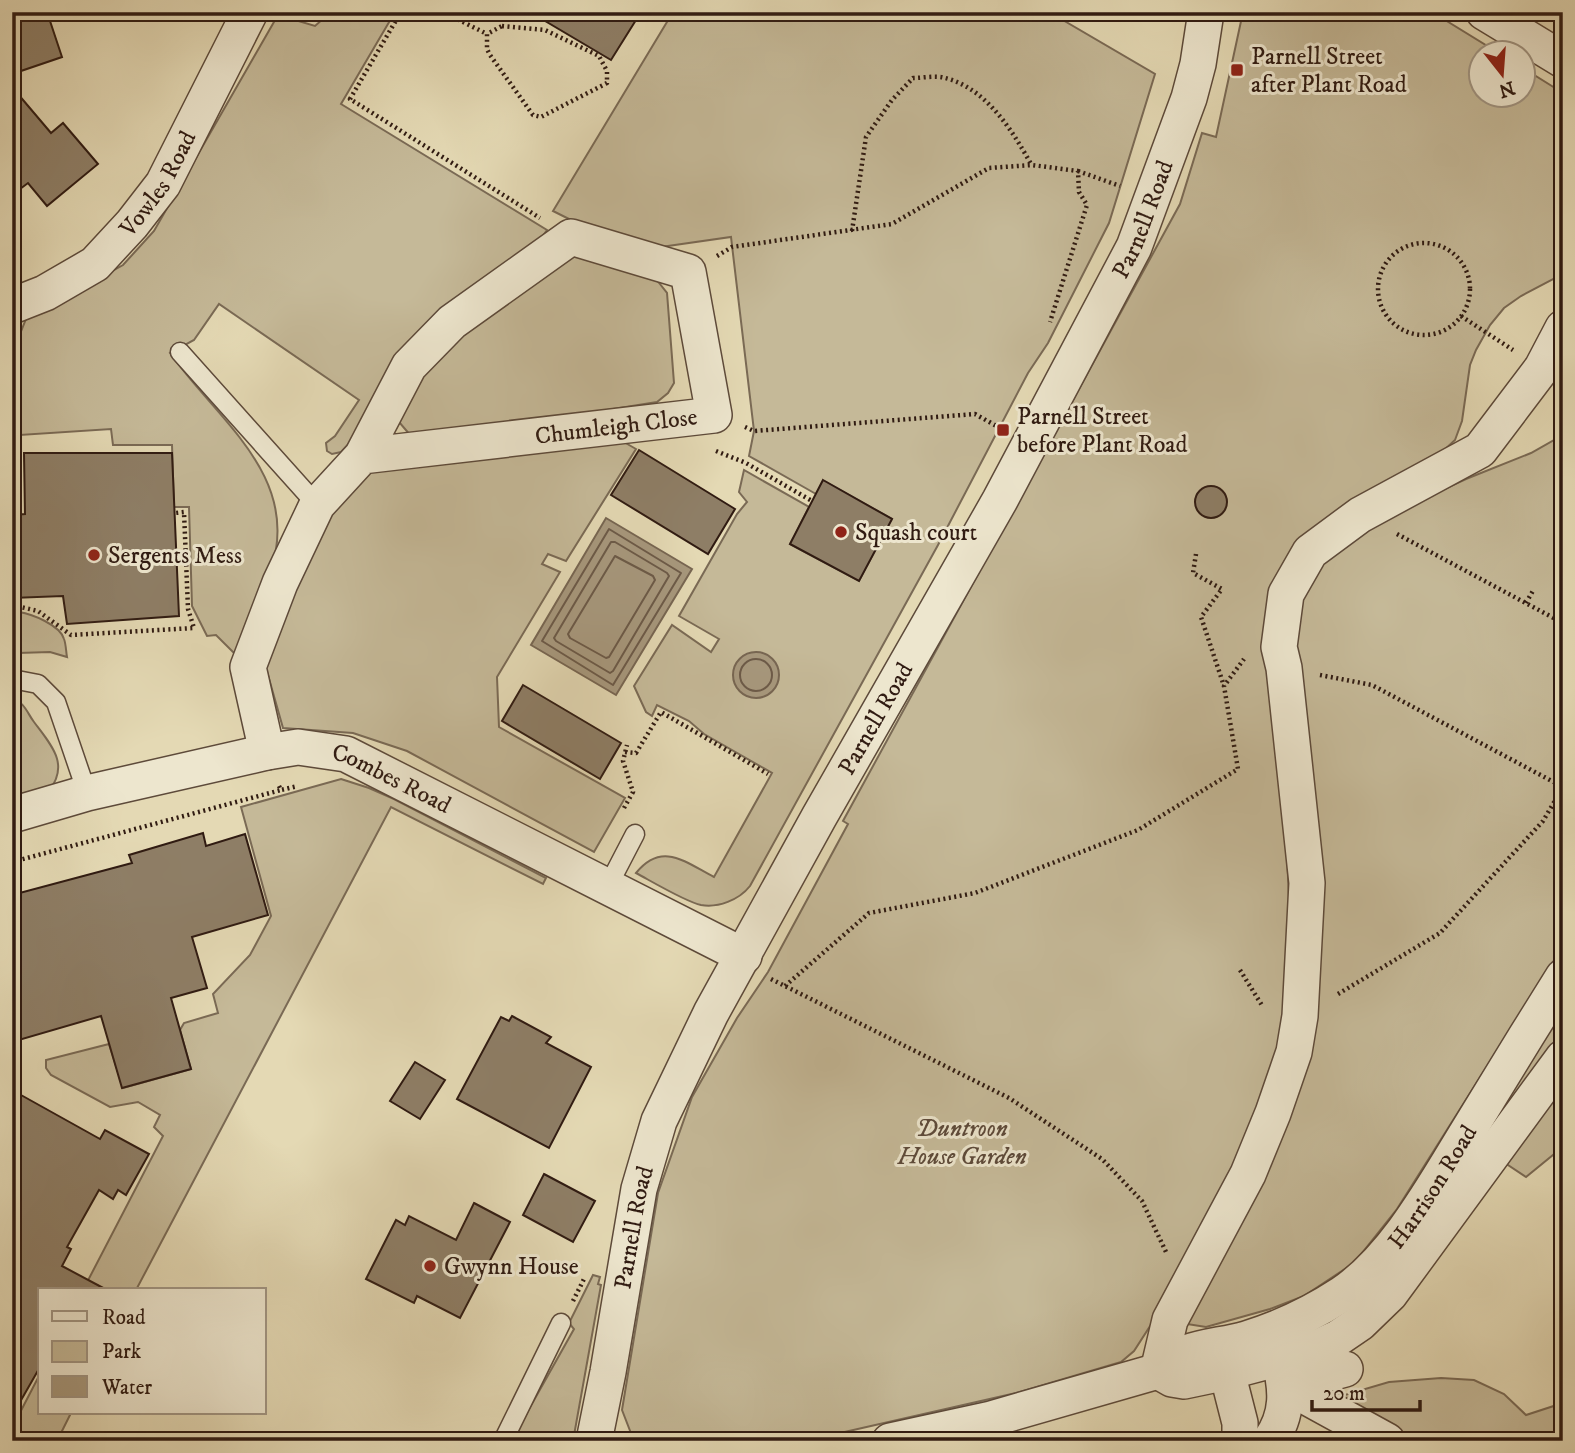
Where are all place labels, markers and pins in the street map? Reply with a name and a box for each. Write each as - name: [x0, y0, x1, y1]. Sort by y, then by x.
- place label: Parnell Street after Plant Road: [1251, 42, 1407, 100]
- marker: Parnell Street after Plant Road: [1229, 62, 1245, 78]
- place label: Parnell Street before Plant Road: [1017, 402, 1188, 460]
- marker: Parnell Street before Plant Road: [995, 422, 1011, 438]
- place label: Squash court: [855, 518, 978, 548]
- marker: Squash court: [833, 524, 849, 540]
- place label: Sergents Mess: [108, 541, 242, 571]
- marker: Sergents Mess: [86, 547, 102, 563]
- place label: Gwynn House: [444, 1252, 579, 1282]
- marker: Gwynn House: [422, 1258, 438, 1274]

